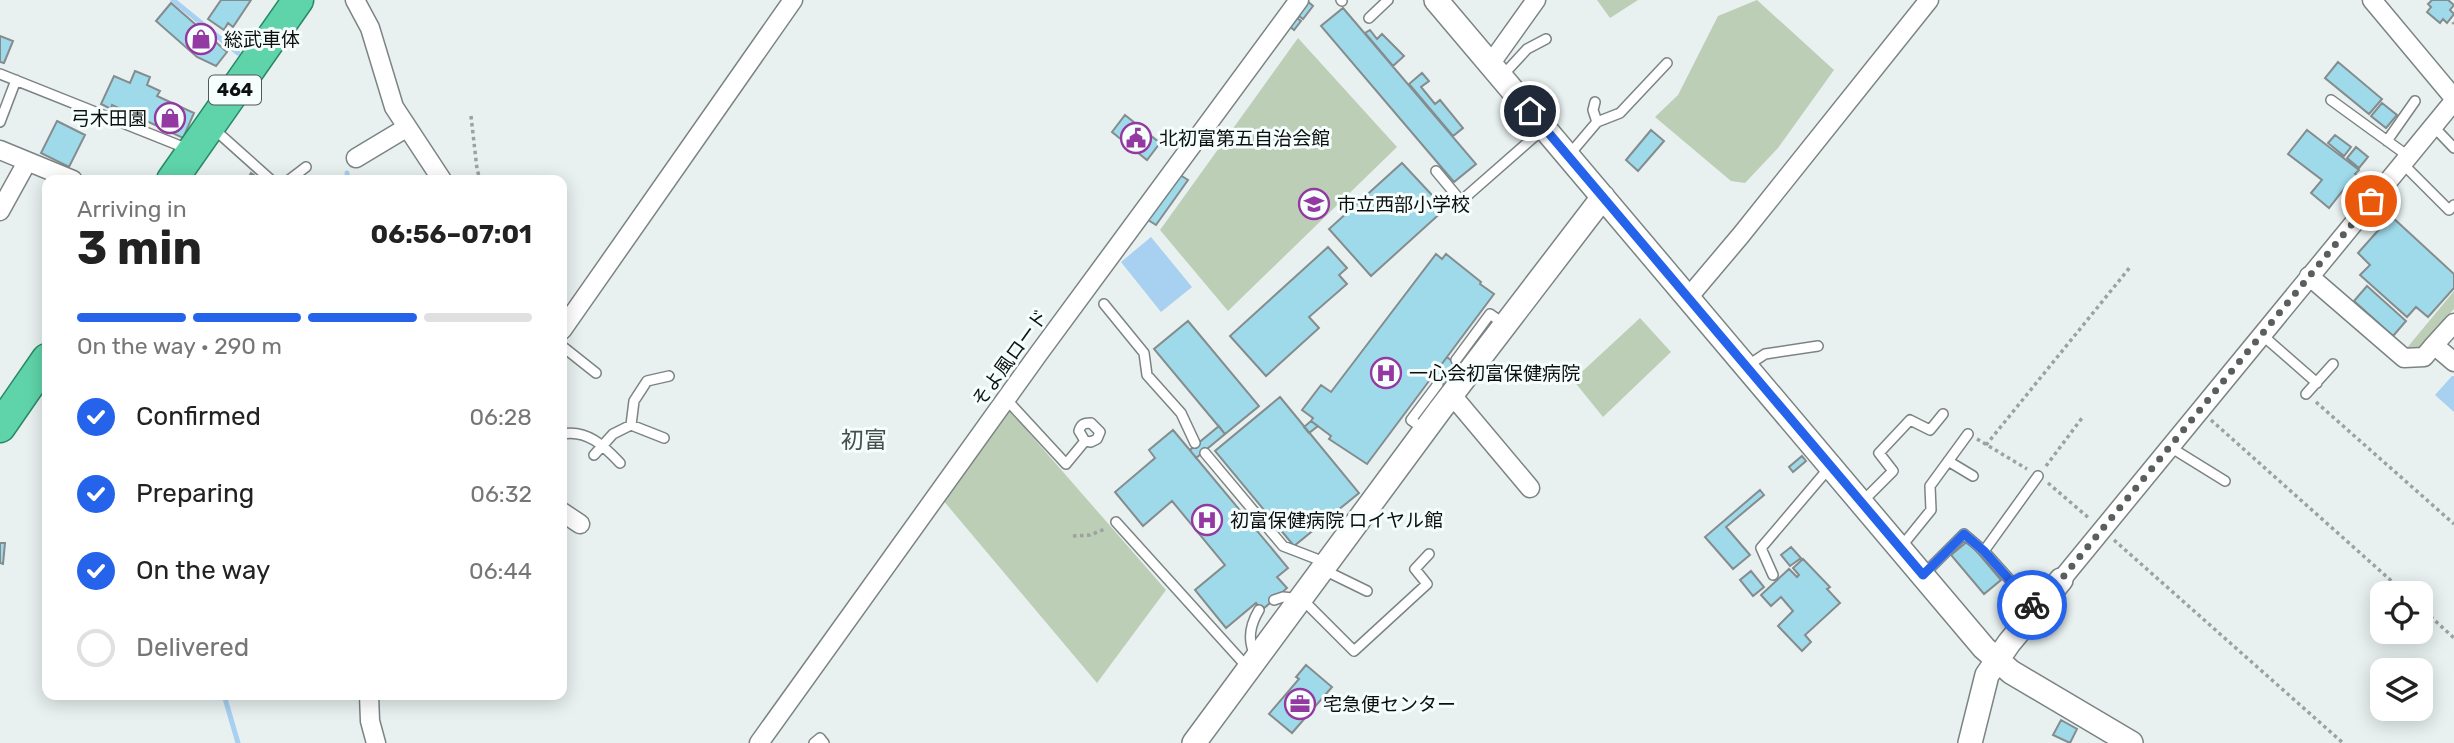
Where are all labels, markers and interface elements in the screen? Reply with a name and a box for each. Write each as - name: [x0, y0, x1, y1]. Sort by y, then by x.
- shop icon: 総武車体: [184, 22, 218, 56]
- place label: 総武車体: [224, 28, 300, 51]
- road number: 464: [209, 76, 261, 104]
- pin: [1500, 81, 1560, 141]
- icon: home: [1511, 92, 1549, 130]
- shop icon: 弓木田園: [153, 101, 187, 135]
- place label: 弓木田園: [71, 107, 147, 130]
- public building icon: 北初富第五自治会館: [1119, 121, 1153, 155]
- place label: 北初富第五自治会館: [1159, 127, 1330, 150]
- pin: [2341, 171, 2401, 231]
- icon: bag: [2352, 182, 2390, 220]
- school or university icon: 市立西部小学校: [1297, 187, 1331, 221]
- place label: 市立西部小学校: [1337, 193, 1470, 216]
- text: Arriving in: [77, 195, 187, 223]
- text: 06:56–07:01: [371, 219, 532, 250]
- text: 3 min: [77, 221, 202, 276]
- street label: そよ風ロード: [967, 305, 1053, 411]
- text: On the way · 290 m: [77, 332, 282, 360]
- hospital icon: 一心会初富保健病院: [1369, 356, 1403, 390]
- place label: 一心会初富保健病院: [1409, 362, 1580, 385]
- icon: check: [77, 398, 115, 436]
- text: Confirmed: [136, 401, 261, 432]
- text: 06:28: [470, 403, 532, 431]
- district label: 初富: [841, 426, 887, 454]
- icon: check: [77, 475, 115, 513]
- text: Preparing: [136, 478, 254, 509]
- text: 06:32: [470, 480, 532, 508]
- hospital icon: 初富保健病院 ロイヤル館: [1190, 503, 1224, 537]
- place label: 初富保健病院 ロイヤル館: [1230, 509, 1443, 532]
- icon: check: [77, 552, 115, 590]
- text: On the way: [136, 555, 270, 586]
- text: 06:44: [469, 557, 532, 585]
- courier: [1997, 570, 2067, 640]
- map controls: [2370, 581, 2433, 721]
- button: locate: [2370, 581, 2433, 644]
- icon: bike: [2013, 586, 2051, 624]
- text: Delivered: [136, 632, 249, 663]
- button: layers: [2370, 658, 2433, 721]
- office icon: 宅急便センター: [1283, 687, 1317, 721]
- place label: 宅急便センター: [1323, 693, 1456, 716]

